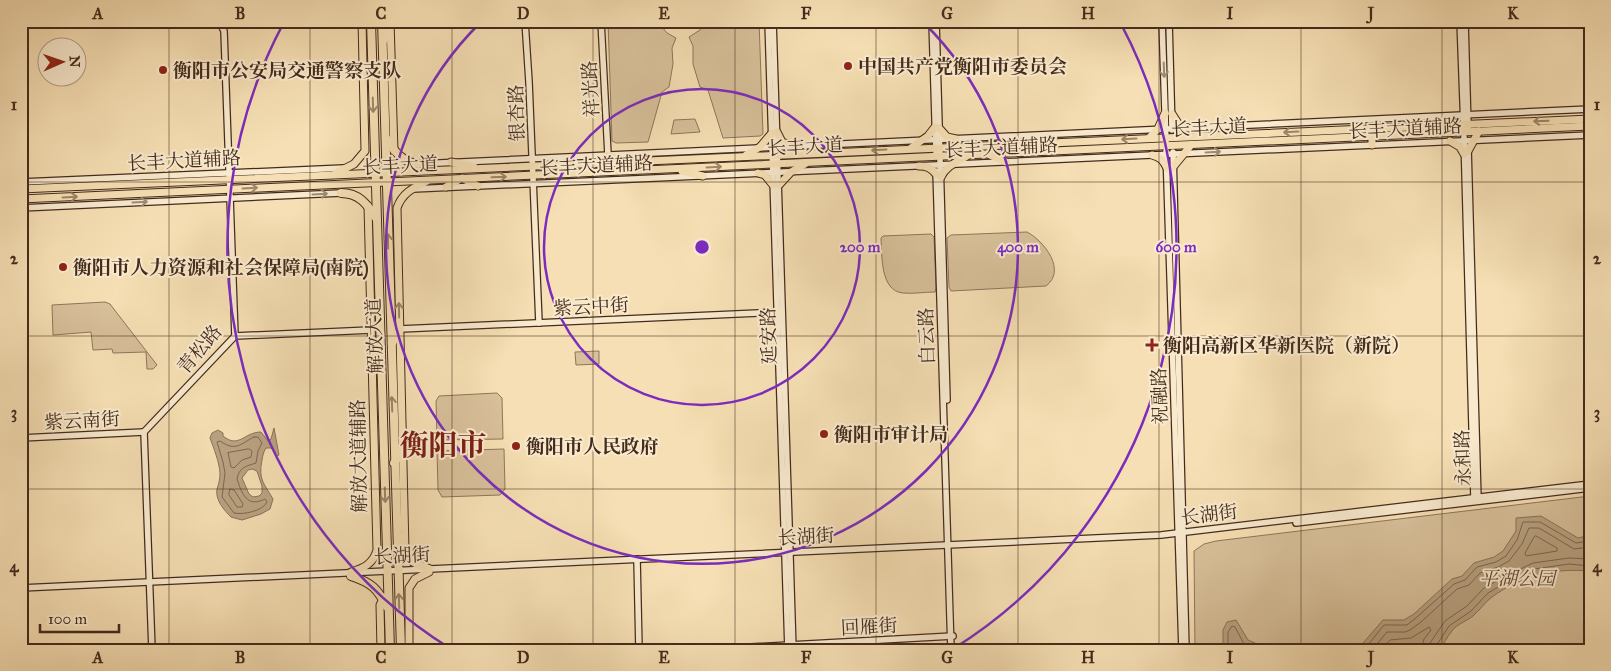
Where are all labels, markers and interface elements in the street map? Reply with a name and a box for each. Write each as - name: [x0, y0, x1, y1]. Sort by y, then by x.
- text: A: [92, 4, 104, 23]
- text: B: [235, 4, 245, 23]
- text: C: [376, 4, 387, 23]
- text: D: [517, 4, 530, 23]
- text: E: [658, 4, 670, 23]
- text: F: [801, 4, 812, 23]
- text: G: [941, 4, 953, 23]
- text: H: [1081, 4, 1095, 23]
- text: I: [1227, 4, 1234, 23]
- text: J: [1366, 4, 1375, 24]
- text: K: [1507, 4, 1519, 23]
- north arrow: [38, 38, 88, 88]
- text: N: [66, 55, 83, 68]
- place label: 中国共产党衡阳市委员会: [858, 55, 1067, 78]
- place label: 衡阳市公安局交通警察支队: [173, 59, 401, 82]
- street label: 祥光路: [578, 60, 603, 118]
- marker: 中国共产党衡阳市委员会: [842, 60, 854, 72]
- one-way arrow: [1159, 62, 1168, 78]
- marker: 衡阳市公安局交通警察支队: [157, 64, 169, 76]
- street label: 银杏路: [504, 84, 529, 142]
- text: 1: [11, 95, 18, 114]
- text: 1: [1594, 95, 1601, 114]
- one-way arrow: [369, 97, 378, 113]
- street label: 长丰大道: [1170, 114, 1248, 141]
- street label: 长丰大道辅路: [1347, 114, 1463, 143]
- one-way arrow: [1533, 116, 1549, 125]
- one-way arrow: [1284, 127, 1300, 136]
- street label: 长丰大道: [766, 133, 844, 160]
- street label: 长丰大道辅路: [943, 133, 1059, 162]
- one-way arrow: [1121, 135, 1137, 144]
- street label: 长丰大道辅路: [126, 146, 242, 175]
- one-way arrow: [871, 146, 887, 155]
- one-way arrow: [1205, 147, 1221, 156]
- street label: 长丰大道辅路: [538, 151, 654, 180]
- street label: 长丰大道: [361, 152, 439, 179]
- one-way arrow: [706, 162, 722, 171]
- one-way arrow: [491, 172, 507, 181]
- one-way arrow: [241, 183, 257, 193]
- one-way arrow: [311, 189, 327, 198]
- one-way arrow: [62, 192, 78, 201]
- one-way arrow: [132, 198, 148, 207]
- one-way arrow: [383, 233, 393, 250]
- centre of rings: [693, 238, 711, 256]
- text: 200 m: [840, 238, 881, 256]
- text: 400 m: [997, 238, 1039, 257]
- text: 600 m: [1156, 238, 1197, 256]
- text: 2: [10, 249, 19, 268]
- text: 2: [1593, 249, 1602, 268]
- place label: 衡阳市人力资源和社会保障局(南院): [73, 256, 369, 280]
- marker: 衡阳市人力资源和社会保障局(南院): [57, 261, 69, 273]
- street label: 紫云中街: [552, 293, 630, 320]
- street label: 解放大道: [362, 298, 387, 374]
- one-way arrow: [395, 302, 404, 318]
- street label: 延安路: [756, 307, 781, 365]
- street label: 白云路: [914, 307, 939, 365]
- street label: 青松路: [172, 320, 227, 379]
- place label: 衡阳高新区华新医院（新院）: [1163, 334, 1410, 357]
- marker: 衡阳高新区华新医院（新院）: [1145, 338, 1159, 352]
- street label: 祝融路: [1147, 367, 1172, 425]
- one-way arrow: [388, 396, 397, 412]
- street label: 解放大道辅路: [346, 399, 371, 513]
- text: 3: [11, 403, 17, 423]
- text: 3: [1594, 403, 1600, 423]
- street label: 紫云南街: [43, 407, 121, 434]
- place label: 衡阳市审计局: [834, 423, 948, 446]
- district label: 衡阳市: [399, 428, 487, 463]
- marker: 衡阳市审计局: [818, 428, 830, 440]
- street label: 永和路: [1450, 429, 1475, 487]
- place label: 衡阳市人民政府: [526, 435, 659, 458]
- marker: 衡阳市人民政府: [510, 440, 522, 452]
- one-way arrow: [380, 486, 390, 503]
- street label: 长湖街: [1179, 500, 1239, 529]
- street label: 长湖街: [777, 524, 835, 549]
- street label: 长湖街: [373, 543, 431, 568]
- text: 4: [10, 557, 20, 577]
- text: 4: [1593, 557, 1603, 577]
- park label: 平湖公园: [1479, 567, 1558, 590]
- one-way arrow: [394, 593, 404, 610]
- scale bar: [40, 601, 119, 633]
- text: 100 m: [48, 610, 88, 628]
- street label: 回雁街: [840, 614, 898, 639]
- text: A: [92, 648, 104, 667]
- text: B: [235, 648, 245, 667]
- text: C: [376, 648, 387, 667]
- text: D: [517, 648, 530, 667]
- text: E: [658, 648, 670, 667]
- text: F: [801, 648, 812, 667]
- text: G: [941, 648, 953, 667]
- text: H: [1081, 648, 1095, 667]
- text: I: [1227, 648, 1234, 667]
- text: J: [1366, 648, 1375, 668]
- text: K: [1507, 648, 1519, 667]

